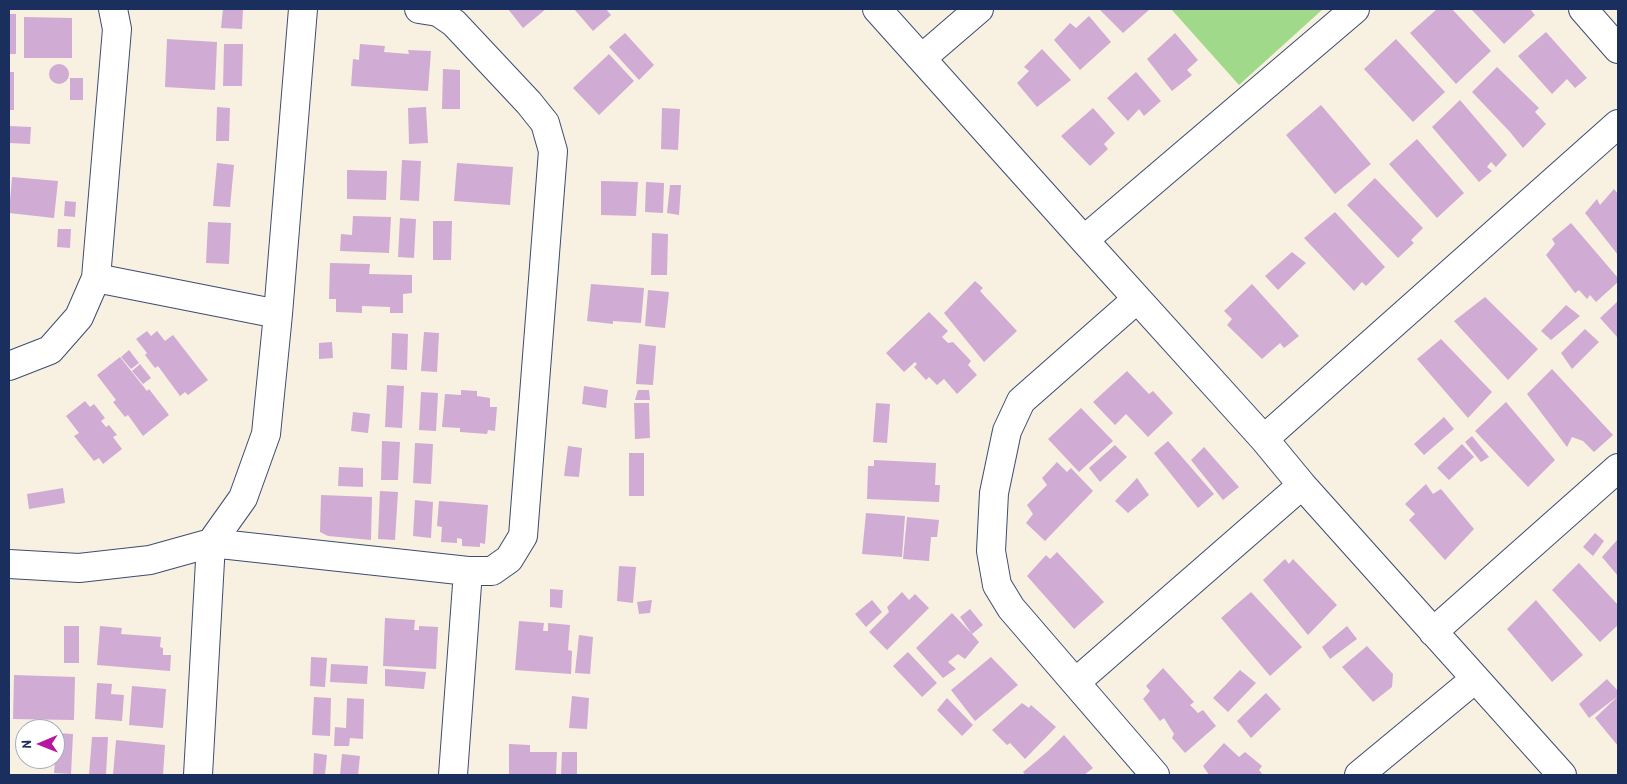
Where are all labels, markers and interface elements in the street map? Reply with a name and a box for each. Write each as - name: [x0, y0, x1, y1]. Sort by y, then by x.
- north arrow: [15, 719, 65, 769]
- text: N: [16, 740, 35, 748]

